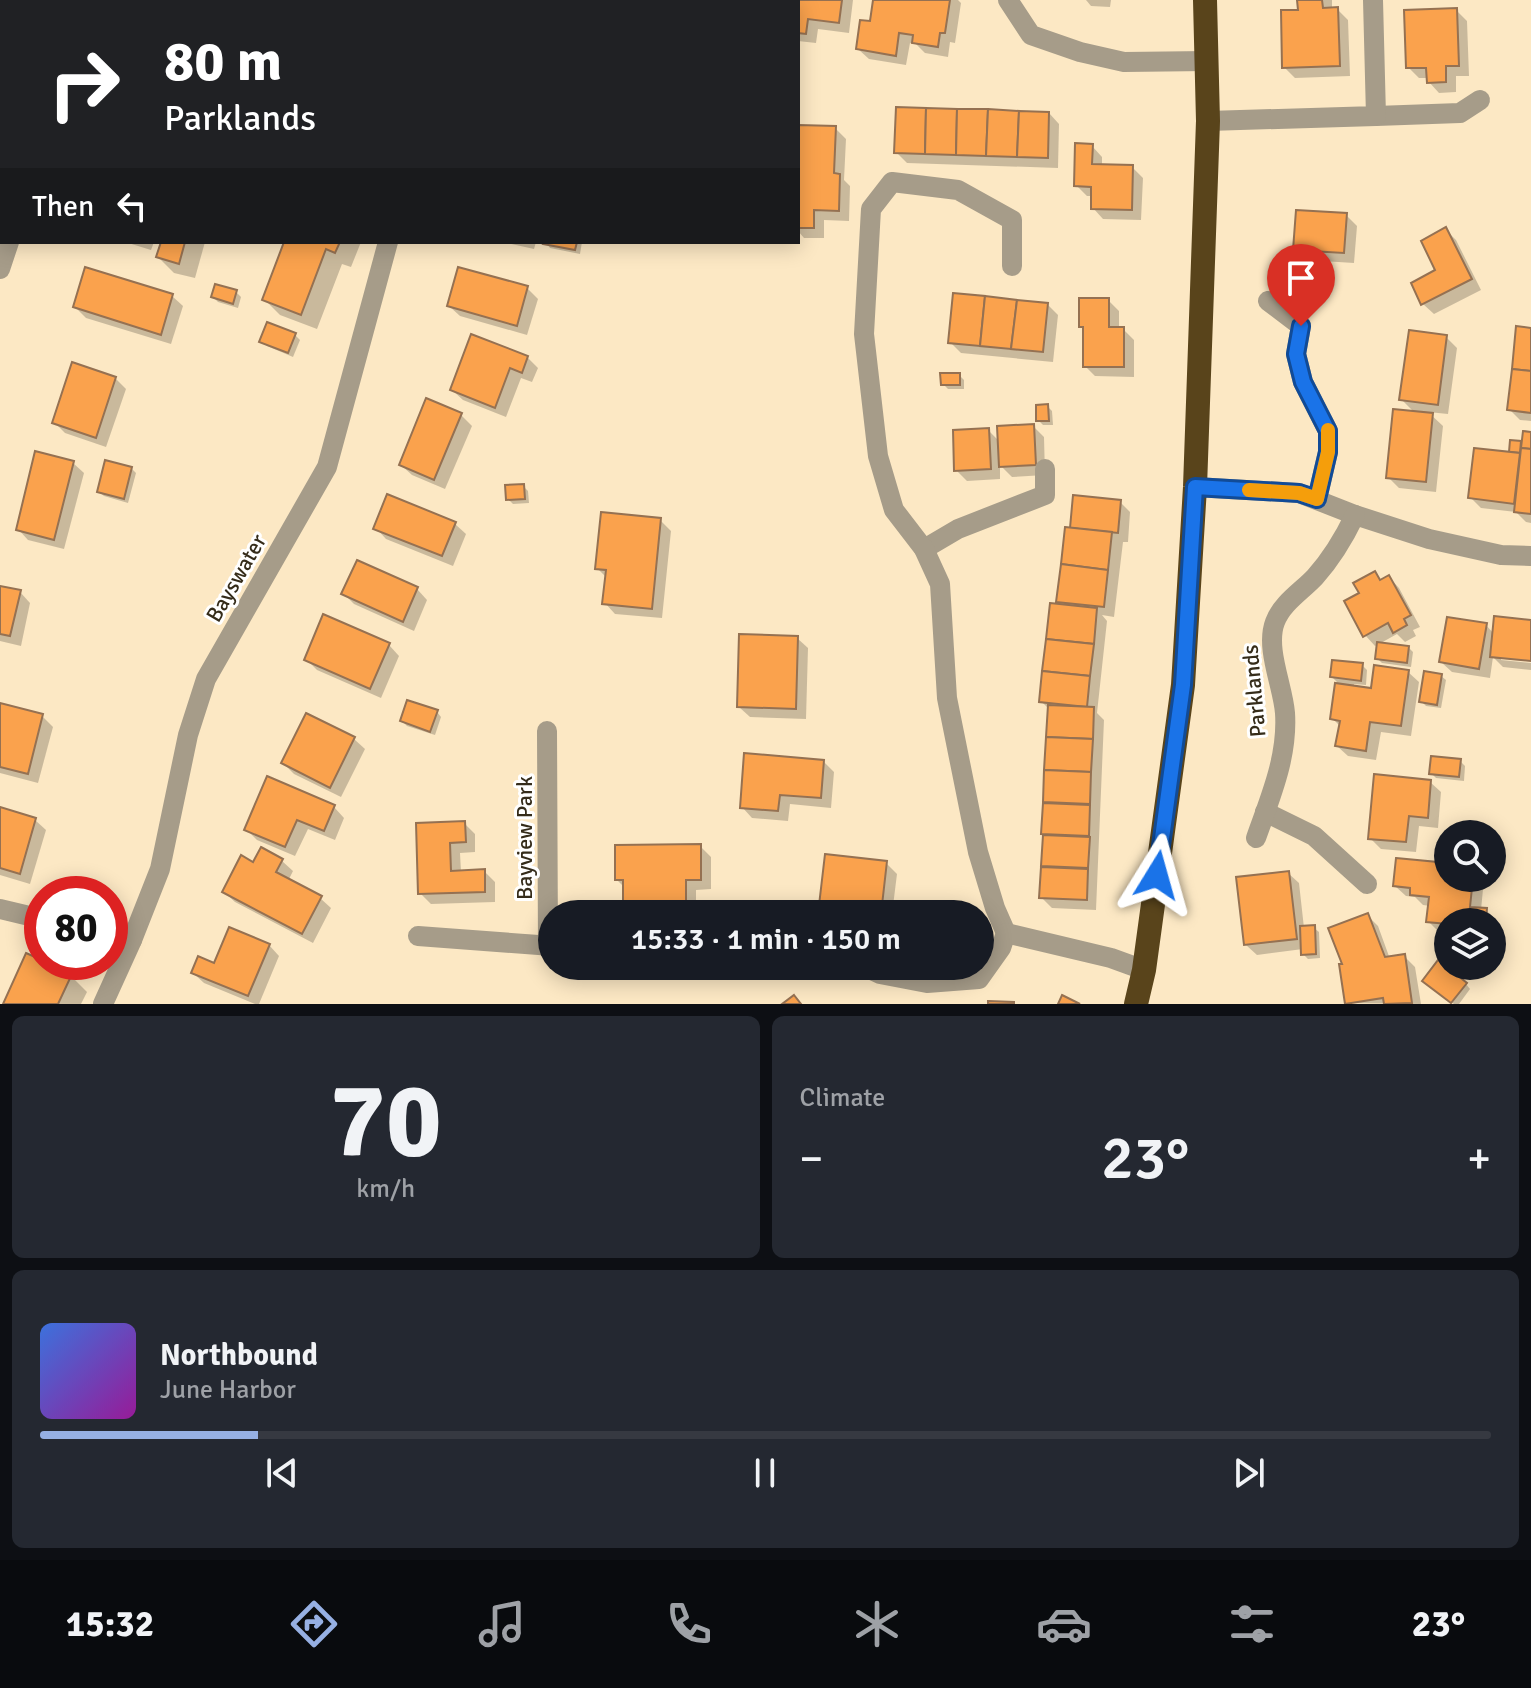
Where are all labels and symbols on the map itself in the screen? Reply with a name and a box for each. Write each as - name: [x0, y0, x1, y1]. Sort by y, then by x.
- pin: [1267, 244, 1335, 326]
- street label: Bayswater: [200, 529, 272, 627]
- street label: Parklands: [1237, 644, 1271, 738]
- street label: Bayview Park: [511, 776, 538, 900]
- position arrow: [1115, 833, 1199, 917]
- speed limit sign: 80: [24, 876, 128, 980]

